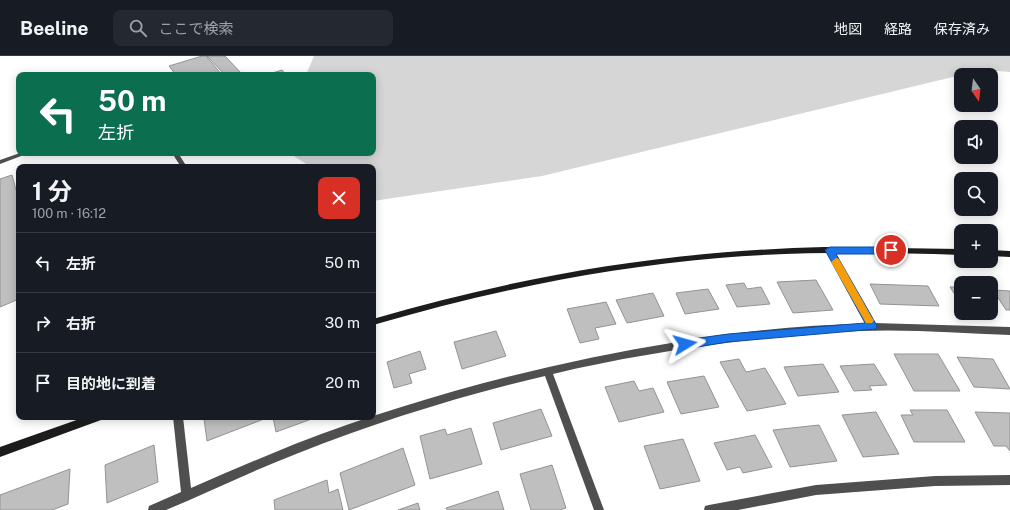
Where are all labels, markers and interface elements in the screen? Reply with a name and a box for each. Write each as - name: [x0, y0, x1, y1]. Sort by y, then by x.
- search box: [113, 10, 393, 46]
- text: Beeline: [20, 17, 89, 39]
- icon: search: [127, 17, 149, 39]
- text: ここで検索: [159, 20, 234, 37]
- text: 地図: [834, 21, 862, 37]
- text: 経路: [884, 21, 912, 37]
- text: 保存済み: [934, 21, 990, 37]
- north arrow: [954, 68, 998, 112]
- map controls: [954, 68, 998, 320]
- text: 50 m: [98, 84, 166, 117]
- icon: left: [32, 88, 84, 140]
- button: sound: [954, 120, 998, 164]
- text: 左折: [98, 122, 134, 143]
- button: search: [954, 172, 998, 216]
- text: 1 分: [32, 177, 72, 205]
- button: close: [318, 177, 360, 219]
- text: 100 m · 16:12: [32, 206, 106, 221]
- button: +: [954, 224, 998, 268]
- pin: [874, 233, 908, 267]
- icon: arrive: [880, 239, 902, 261]
- icon: left: [32, 252, 54, 274]
- text: 50 m: [325, 254, 360, 271]
- text: 左折: [66, 255, 96, 272]
- button: −: [954, 276, 998, 320]
- icon: right: [32, 312, 54, 334]
- text: 30 m: [325, 314, 360, 331]
- text: 右折: [66, 315, 96, 332]
- position arrow: [664, 323, 706, 365]
- icon: arrive: [32, 372, 54, 394]
- text: 20 m: [325, 374, 360, 391]
- text: 目的地に到着: [66, 375, 156, 392]

